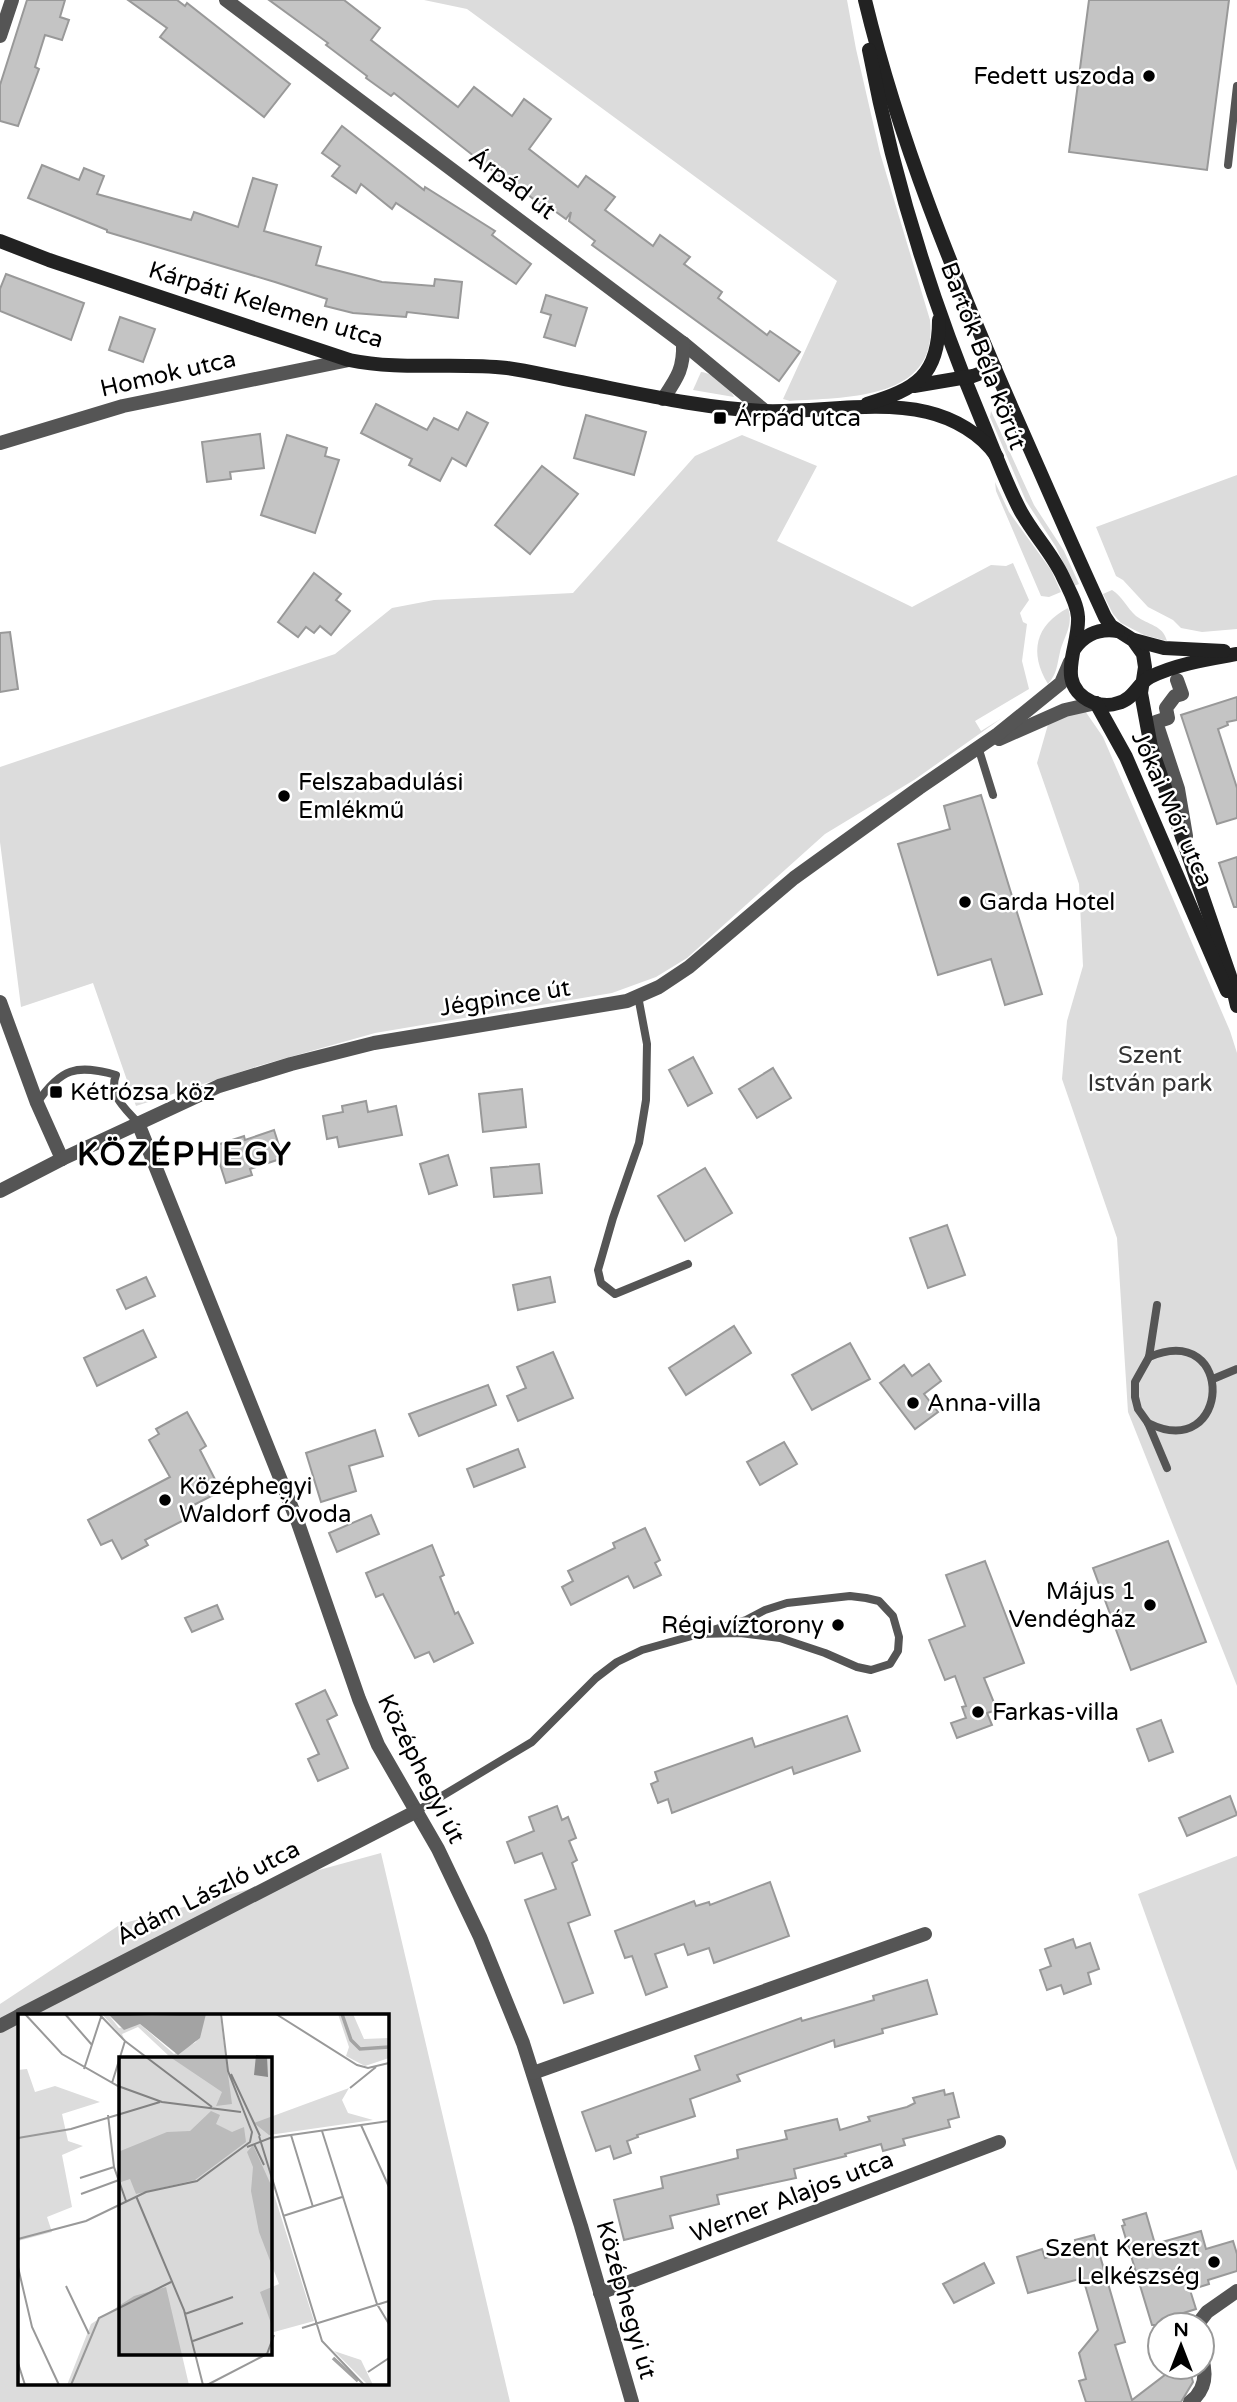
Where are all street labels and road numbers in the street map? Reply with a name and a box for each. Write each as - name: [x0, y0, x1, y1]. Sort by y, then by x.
- street label: Árpád út: [463, 141, 562, 226]
- street label: Kárpáti Kelemen utca: [145, 255, 387, 355]
- street label: Bartók Béla körút: [934, 258, 1032, 454]
- street label: Homok utca: [97, 344, 239, 404]
- street label: Jókai Mór utca: [1125, 727, 1219, 891]
- street label: Jégpince út: [438, 973, 572, 1023]
- street label: Középhegyi út: [371, 1690, 471, 1848]
- street label: Ádám László utca: [111, 1833, 305, 1952]
- street label: Werner Alajos utca: [686, 2145, 898, 2249]
- street label: Középhegyi út: [590, 2217, 662, 2383]

